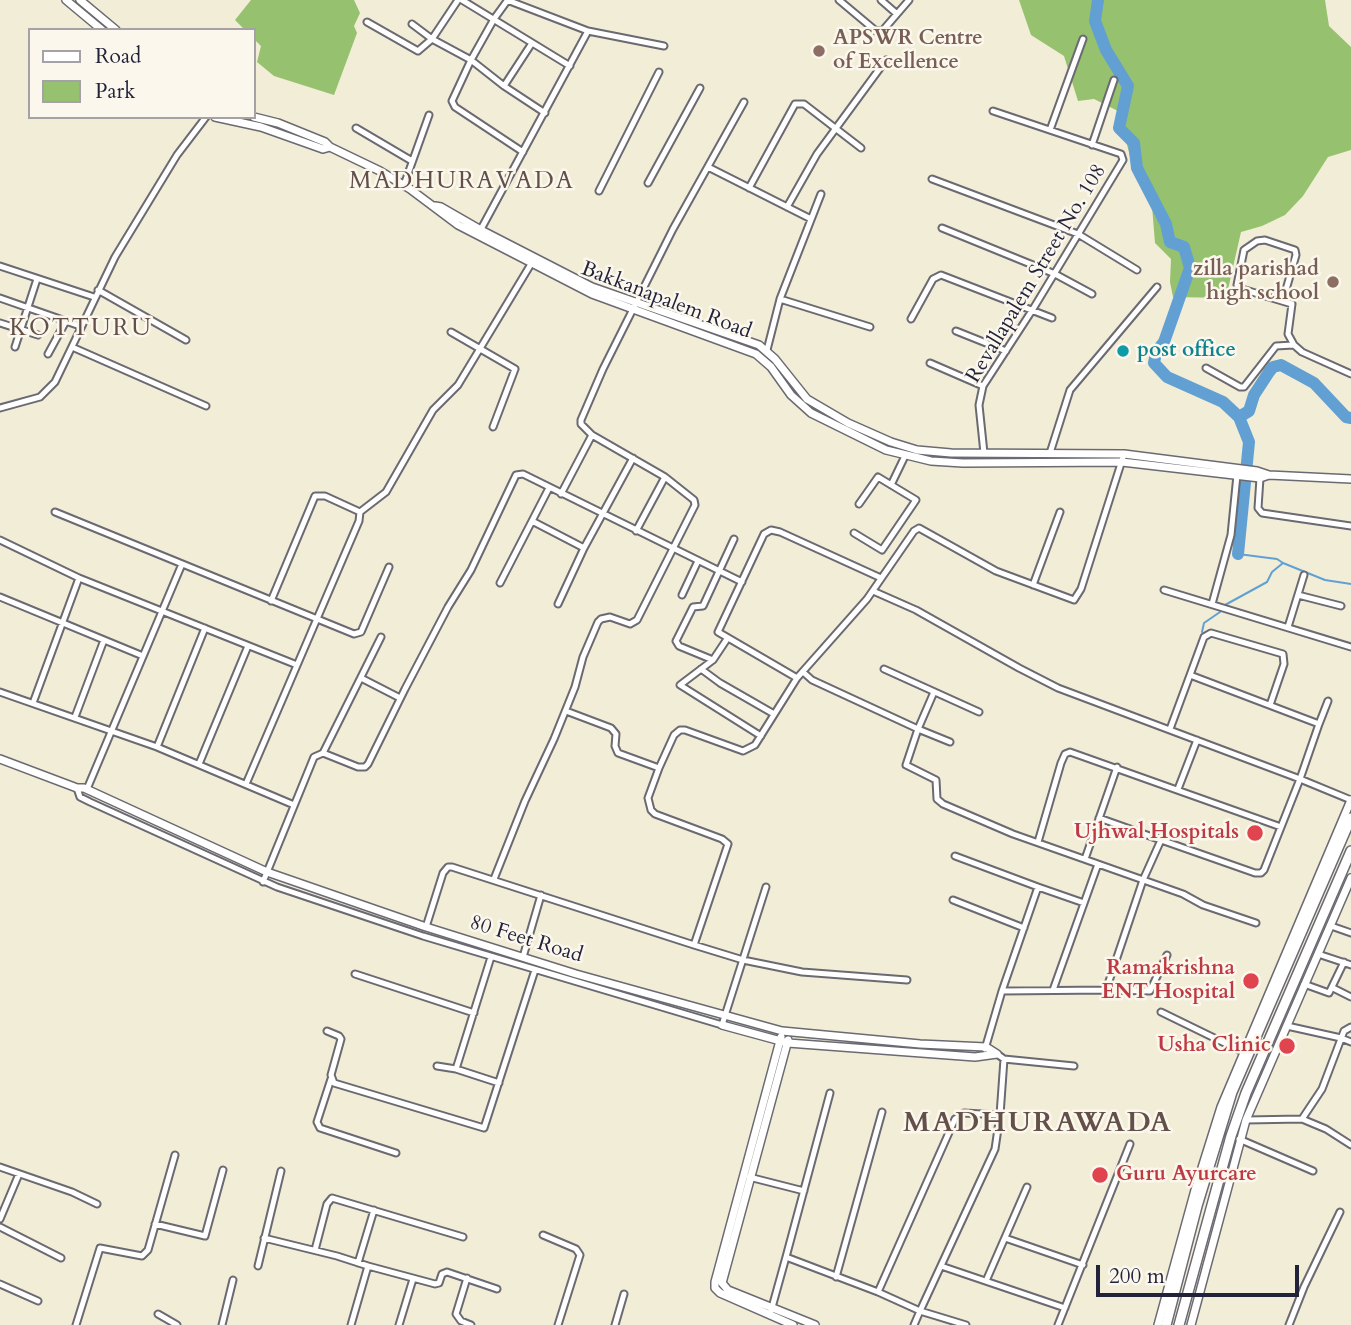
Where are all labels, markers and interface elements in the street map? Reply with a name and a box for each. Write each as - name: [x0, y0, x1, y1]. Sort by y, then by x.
- place label: APSWR Centre of Excellence: [833, 26, 983, 76]
- legend: [28, 28, 256, 119]
- text: Road: [95, 42, 141, 71]
- marker: APSWR Centre of Excellence: [811, 43, 827, 59]
- text: Park: [95, 77, 135, 106]
- street label: Revallapalem Street No. 108: [962, 160, 1112, 388]
- district label: MADHURAVADA: [350, 168, 574, 196]
- street label: Bakkanapalem Road: [577, 257, 755, 345]
- place label: zilla parishad high school: [1193, 257, 1319, 307]
- marker: zilla parishad high school: [1325, 274, 1341, 290]
- district label: KOTTURU: [10, 315, 152, 343]
- place label: post office: [1137, 338, 1236, 364]
- marker: post office: [1115, 343, 1131, 359]
- place label: Ujhwal Hospitals: [1074, 820, 1239, 846]
- marker: Ujhwal Hospitals: [1245, 823, 1265, 843]
- street label: 80 Feet Road: [467, 911, 585, 969]
- place label: Ramakrishna ENT Hospital: [1101, 956, 1235, 1006]
- marker: Ramakrishna ENT Hospital: [1241, 971, 1261, 991]
- place label: Usha Clinic: [1158, 1033, 1271, 1059]
- marker: Usha Clinic: [1277, 1036, 1297, 1056]
- district label: MADHURAWADA: [904, 1108, 1172, 1142]
- place label: Guru Ayurcare: [1116, 1162, 1257, 1188]
- marker: Guru Ayurcare: [1090, 1165, 1110, 1185]
- scale bar: [1099, 1252, 1302, 1296]
- text: 200 m: [1109, 1262, 1165, 1291]

